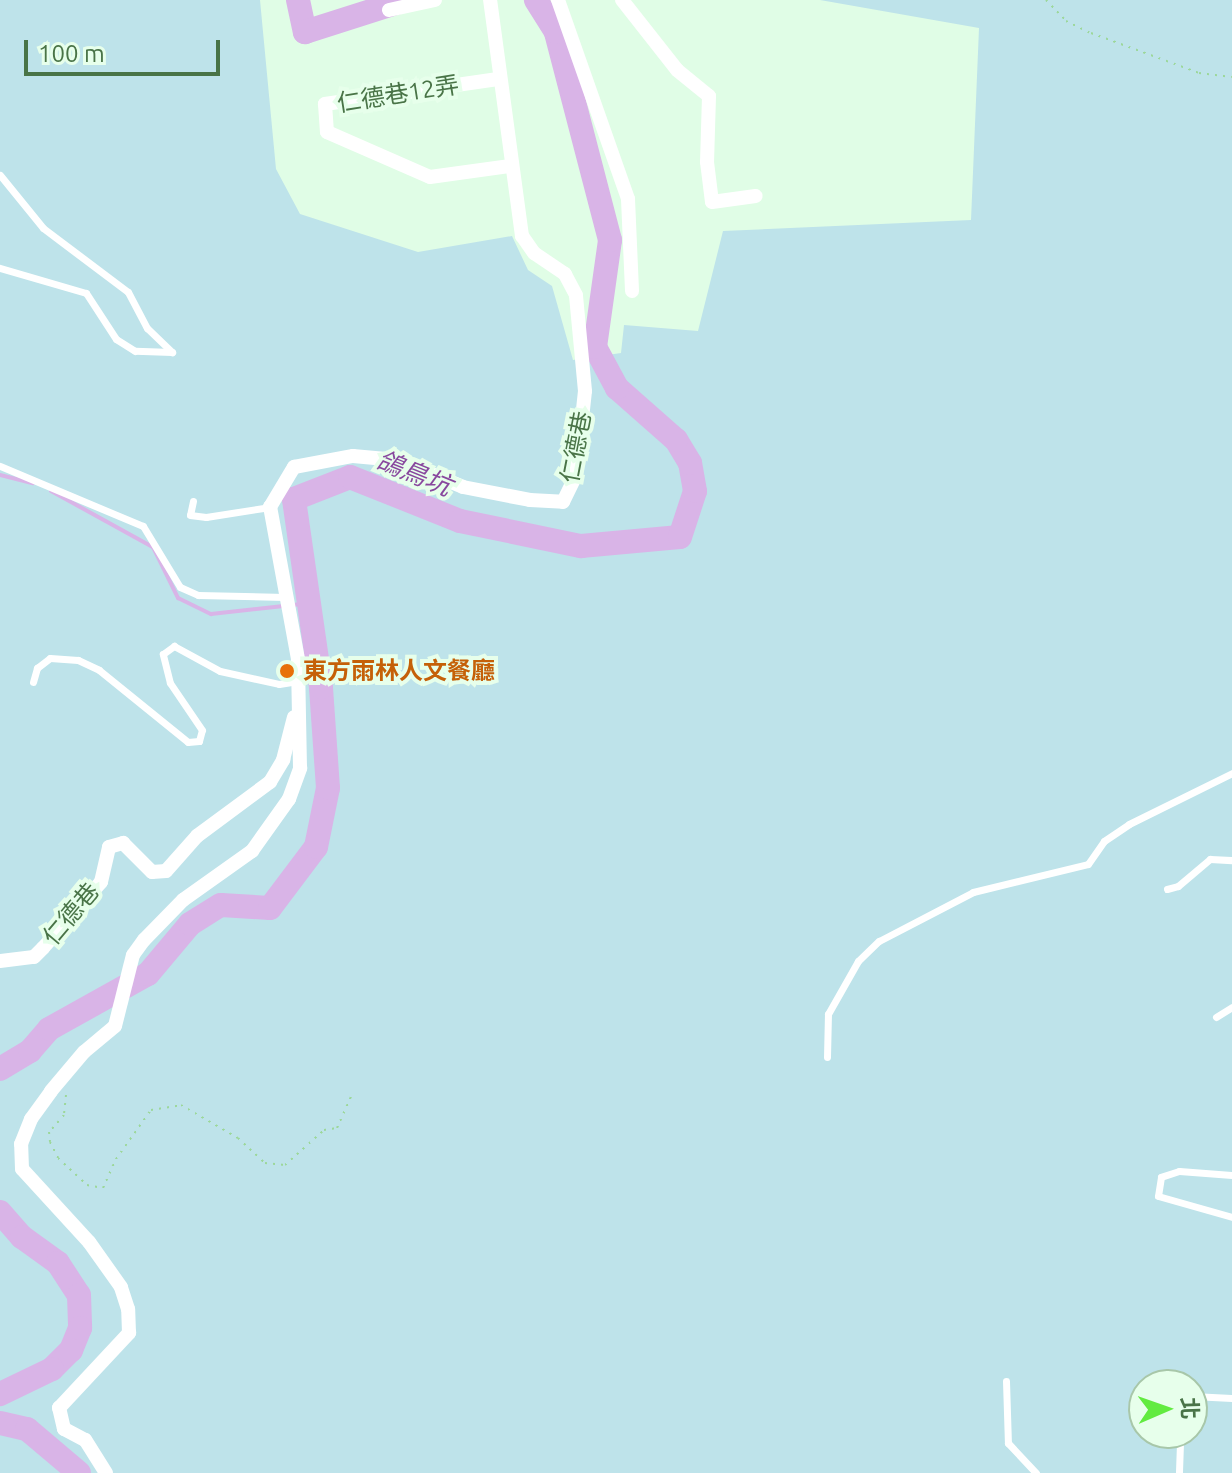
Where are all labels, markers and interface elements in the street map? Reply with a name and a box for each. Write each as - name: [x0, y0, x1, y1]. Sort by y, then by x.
- scale bar: [28, 24, 224, 74]
- text: 100 m: [38, 40, 105, 67]
- street label: 仁德巷12弄: [335, 70, 461, 118]
- street label: 仁德巷: [555, 409, 597, 485]
- water label: 鴿鳥坑: [372, 444, 456, 502]
- place label: 東方雨林人文餐廳: [303, 657, 495, 685]
- marker: 東方雨林人文餐廳: [278, 662, 296, 680]
- street label: 仁德巷: [37, 877, 105, 951]
- north arrow: [1128, 1369, 1208, 1449]
- text: 北: [1178, 1397, 1203, 1420]

